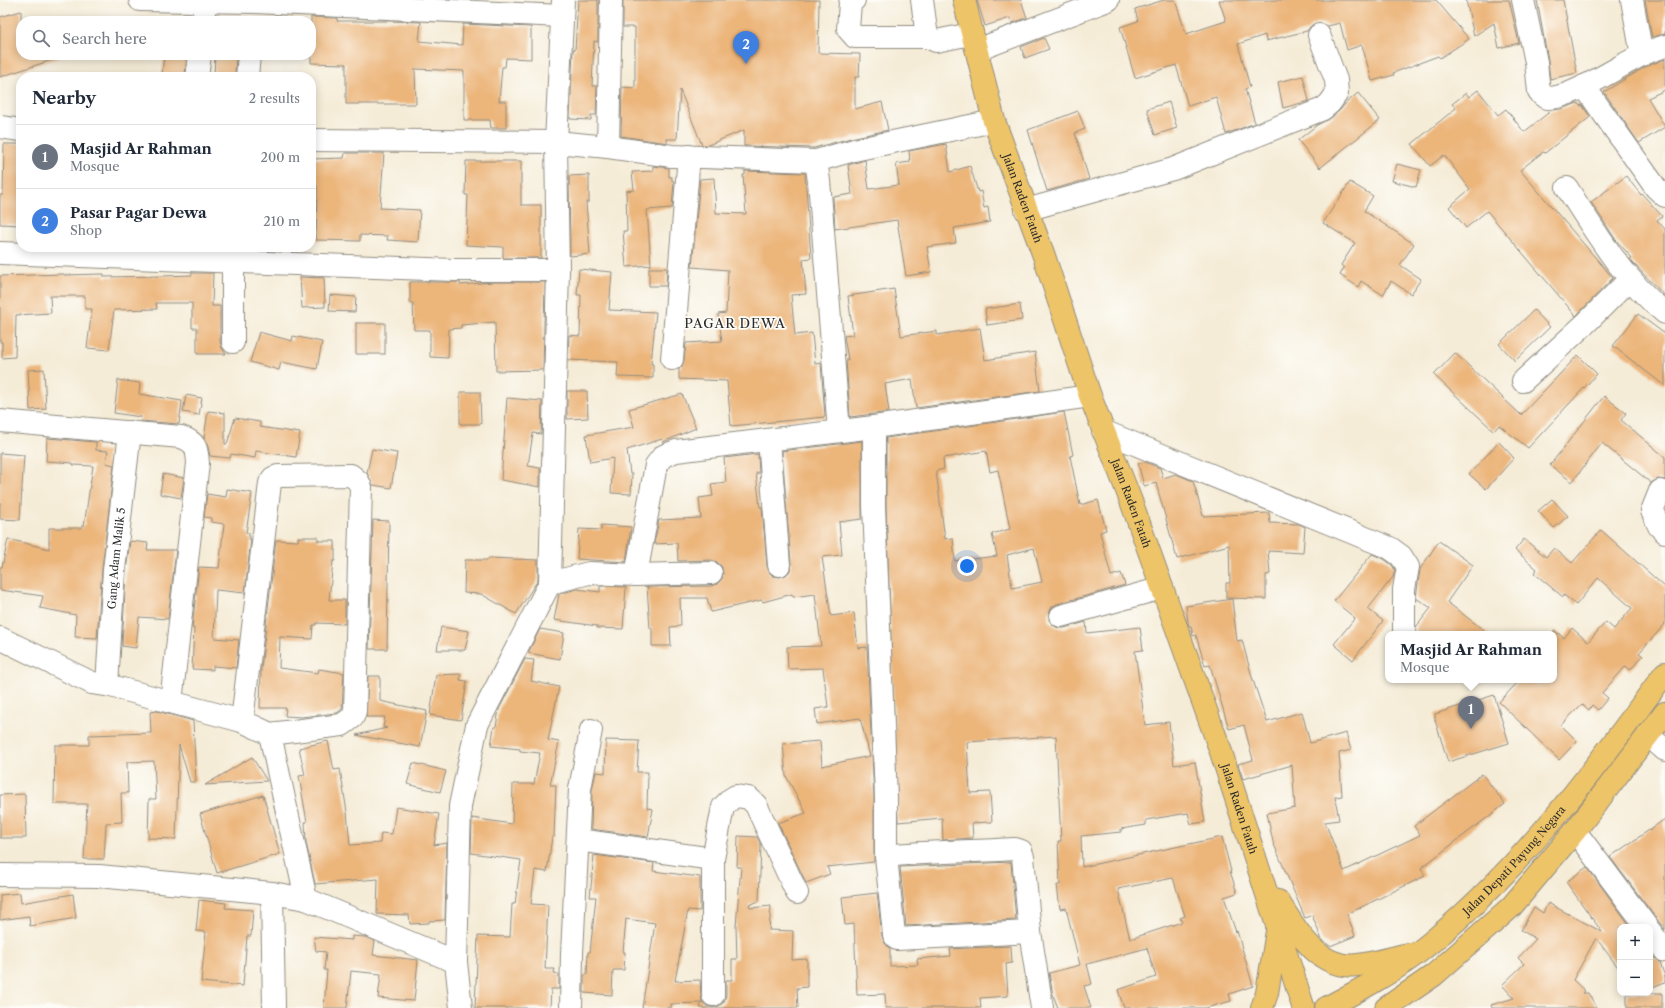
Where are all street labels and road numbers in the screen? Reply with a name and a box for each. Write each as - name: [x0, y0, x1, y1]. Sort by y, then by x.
- street label: Jalan Raden Fatah: [999, 150, 1046, 245]
- street label: Jalan Raden Fatah: [1107, 455, 1154, 550]
- street label: Gang Adam Malik 5: [105, 507, 128, 610]
- street label: Jalan Raden Fatah: [1218, 760, 1260, 856]
- street label: Jalan Depati Payung Negara: [1458, 803, 1569, 919]

